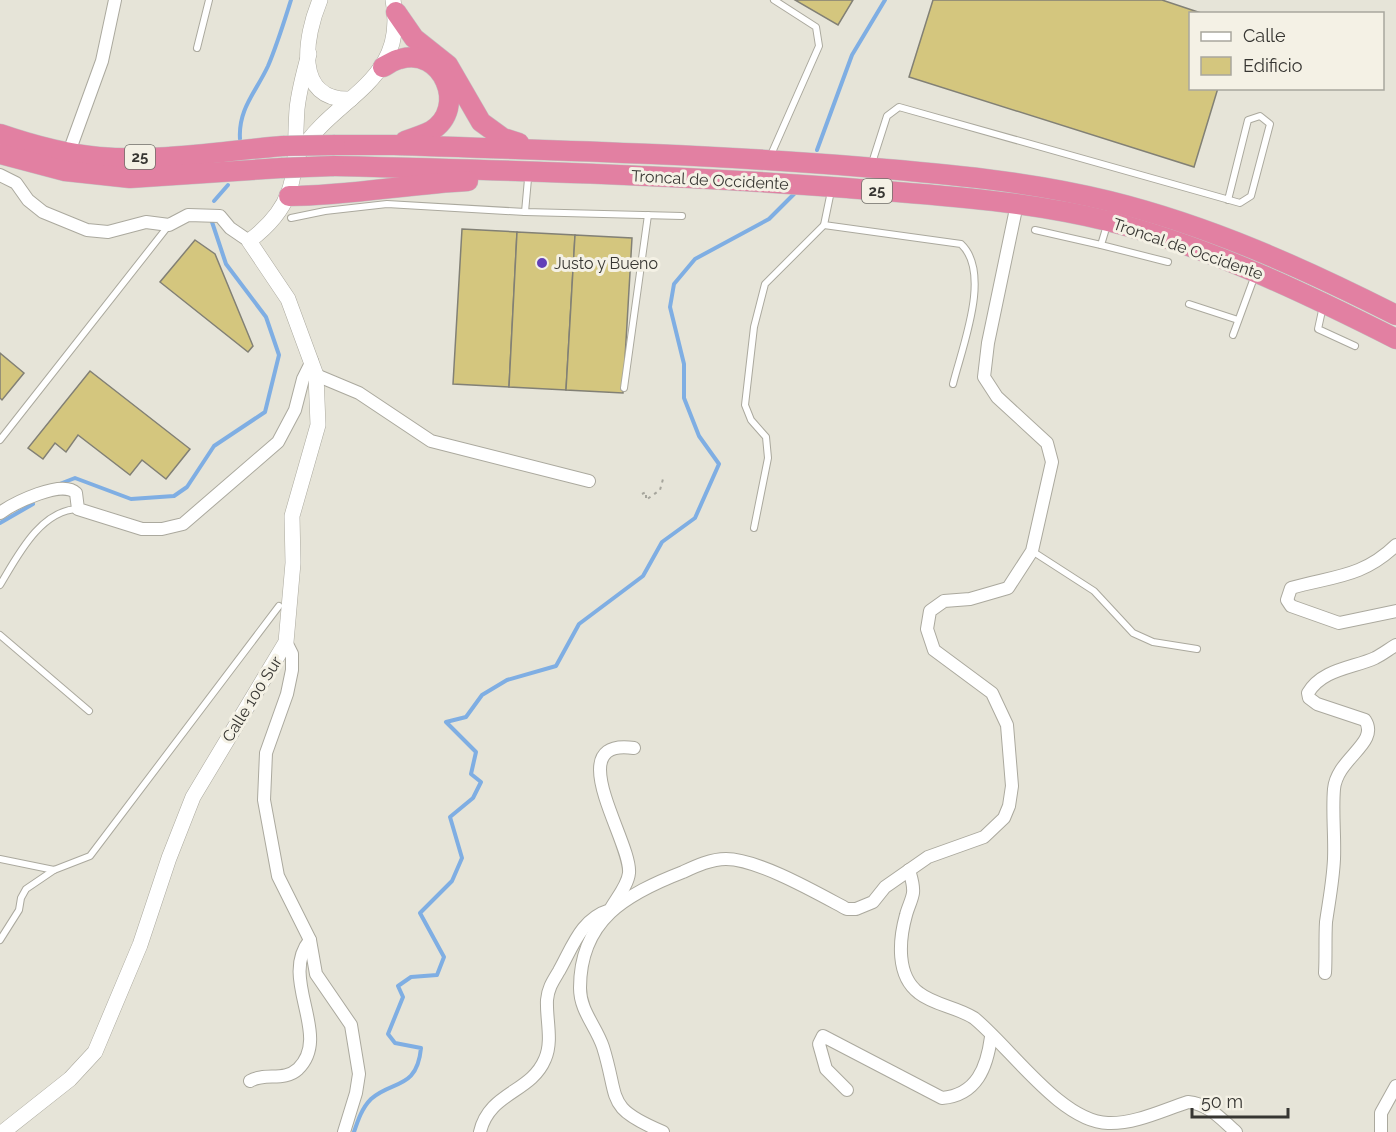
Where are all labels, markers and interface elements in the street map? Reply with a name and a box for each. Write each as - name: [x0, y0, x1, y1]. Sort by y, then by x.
- legend: [1189, 12, 1384, 90]
- text: Calle: [1243, 25, 1286, 46]
- text: Edificio: [1243, 55, 1303, 76]
- road number: 25: [125, 145, 155, 169]
- street label: Troncal de Occidente: [631, 166, 789, 194]
- road number: 25: [862, 179, 892, 203]
- street label: Troncal de Occidente: [1110, 214, 1266, 284]
- place label: Justo y Bueno: [554, 254, 658, 273]
- marker: Justo y Bueno: [535, 256, 549, 270]
- street label: Calle 100 Sur: [218, 652, 286, 745]
- scale bar: [1192, 1081, 1288, 1119]
- text: 50 m: [1201, 1091, 1243, 1112]

